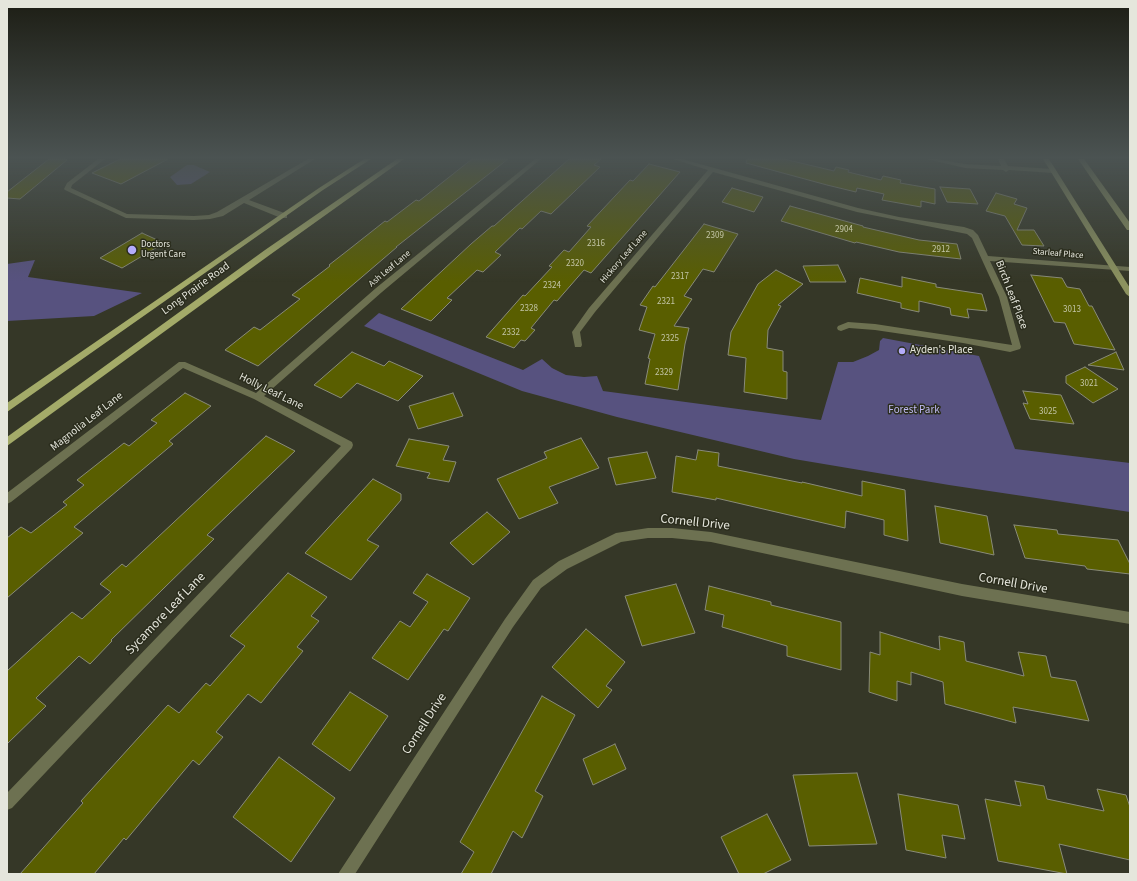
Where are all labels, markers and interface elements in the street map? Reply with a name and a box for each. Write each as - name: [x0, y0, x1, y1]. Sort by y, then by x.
- house number: 2904: [835, 225, 853, 235]
- street label: Hickory Leaf Lane: [598, 228, 650, 286]
- house number: 2309: [706, 231, 724, 241]
- house number: 2316: [587, 239, 605, 249]
- place label: Doctors Urgent Care: [141, 240, 186, 261]
- marker: Doctors Urgent Care: [126, 244, 138, 256]
- house number: 2912: [932, 245, 950, 255]
- street label: Starleaf Place: [1032, 246, 1084, 262]
- street label: Ash Leaf Lane: [367, 248, 413, 290]
- house number: 2320: [566, 259, 584, 269]
- street label: Birch Leaf Place: [992, 259, 1030, 331]
- street label: Long Prairie Road: [159, 260, 233, 318]
- house number: 2317: [671, 272, 689, 282]
- house number: 2324: [543, 281, 561, 291]
- house number: 2321: [657, 297, 675, 307]
- house number: 2328: [520, 304, 538, 314]
- house number: 3013: [1063, 305, 1081, 315]
- house number: 2332: [502, 328, 520, 338]
- house number: 2325: [661, 334, 679, 344]
- place label: Ayden's Place: [910, 344, 973, 358]
- marker: Ayden's Place: [897, 346, 907, 356]
- house number: 2329: [655, 368, 673, 378]
- street label: Holly Leaf Lane: [237, 371, 305, 413]
- house number: 3021: [1080, 379, 1098, 389]
- street label: Magnolia Leaf Lane: [48, 390, 126, 454]
- park label: Forest Park: [888, 404, 940, 418]
- house number: 3025: [1039, 407, 1057, 417]
- street label: Cornell Drive: [659, 512, 731, 534]
- street label: Sycamore Leaf Lane: [123, 570, 209, 658]
- street label: Cornell Drive: [977, 570, 1049, 598]
- street label: Cornell Drive: [399, 690, 451, 758]

